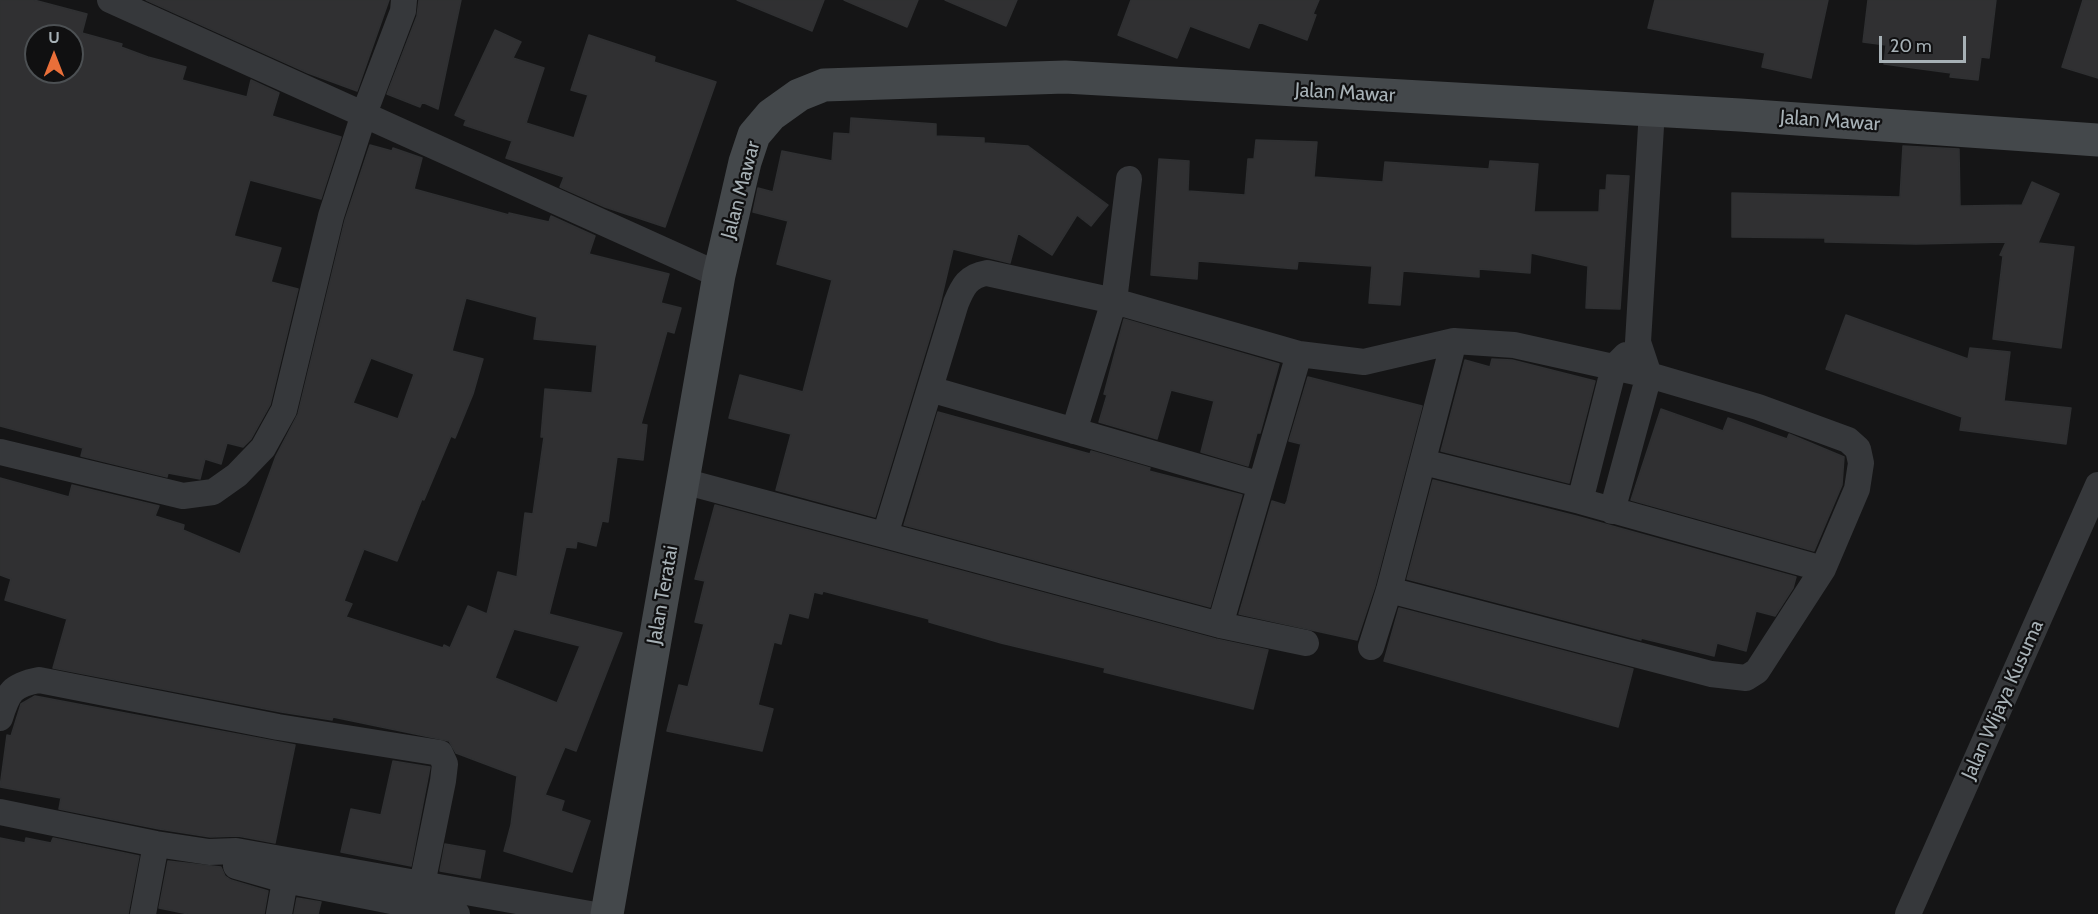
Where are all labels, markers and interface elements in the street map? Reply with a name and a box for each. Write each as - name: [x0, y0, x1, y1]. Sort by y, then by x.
- north arrow: [24, 24, 84, 84]
- scale bar: [1882, 24, 1969, 62]
- text: U: [48, 28, 60, 47]
- text: 20 m: [1890, 35, 1932, 57]
- street label: Jalan Mawar: [1294, 78, 1396, 108]
- street label: Jalan Mawar: [1779, 106, 1881, 136]
- street label: Jalan Mawar: [716, 138, 766, 242]
- street label: Jalan Teratai: [643, 544, 683, 646]
- street label: Jalan Wijaya Kusuma: [1957, 616, 2049, 784]

